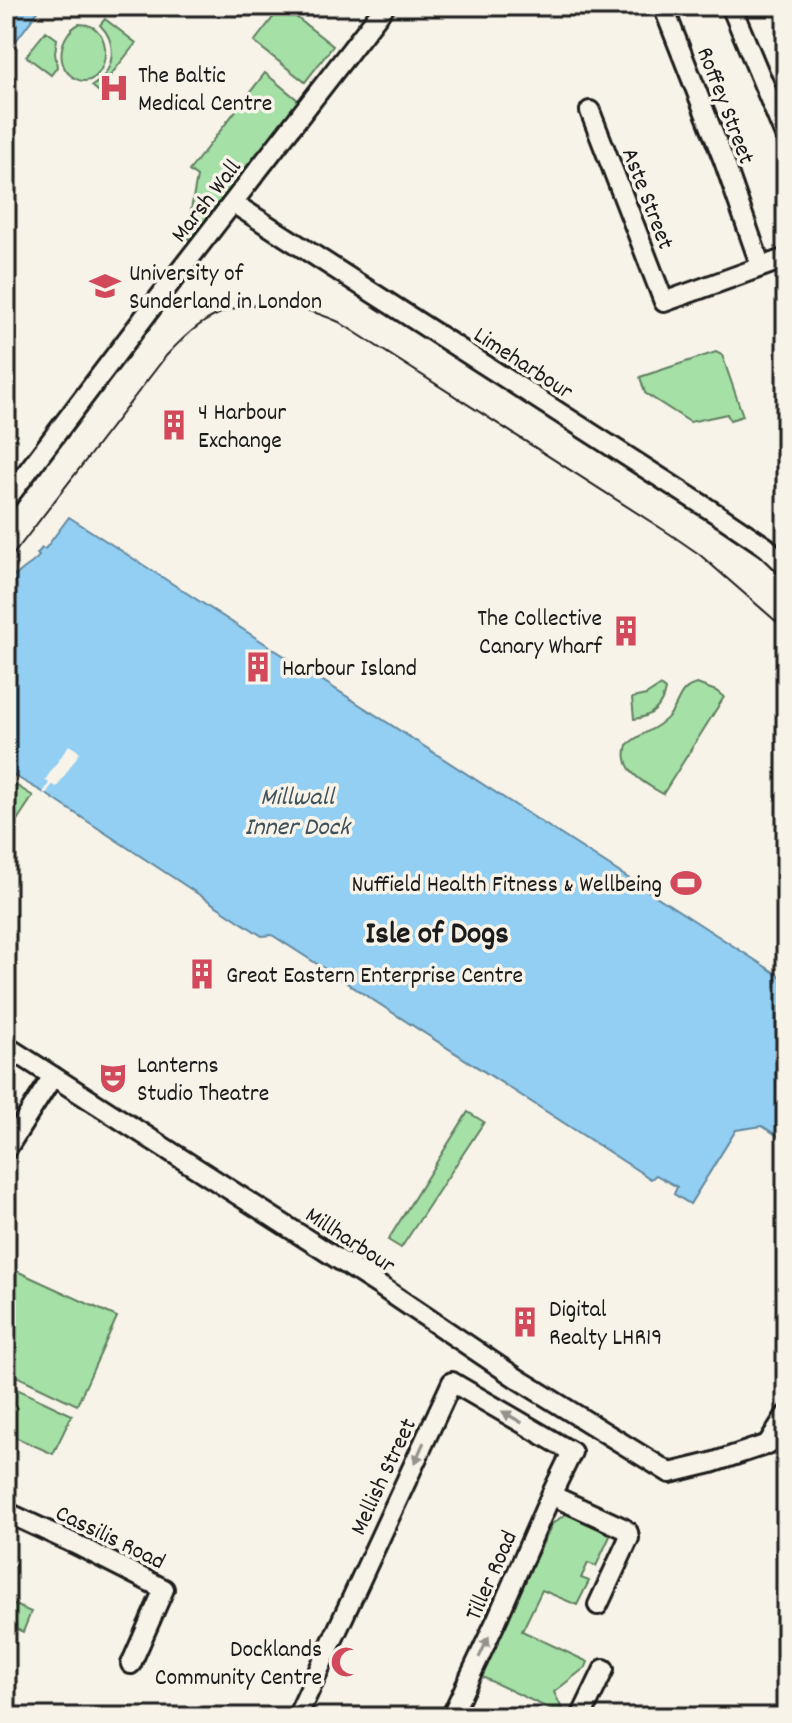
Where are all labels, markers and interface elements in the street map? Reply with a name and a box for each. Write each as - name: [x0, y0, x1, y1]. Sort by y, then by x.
- street label: Roffey Street: [686, 43, 762, 170]
- place label: The Baltic Medical Centre: [138, 60, 272, 122]
- hospital icon: The Baltic Medical Centre: [97, 71, 131, 105]
- street label: Aste Street: [611, 143, 681, 255]
- street label: Marsh Wall: [164, 153, 251, 251]
- place label: University of Sunderland in London: [129, 258, 322, 320]
- school or university icon: University of Sunderland in London: [88, 269, 122, 303]
- street label: Limeharbour: [466, 320, 579, 410]
- place label: 4 Harbour Exchange: [198, 397, 286, 459]
- building icon: 4 Harbour Exchange: [157, 408, 191, 442]
- place label: The Collective Canary Wharf: [477, 603, 603, 665]
- building icon: The Collective Canary Wharf: [609, 614, 643, 648]
- building icon: Harbour Island: [241, 650, 275, 684]
- place label: Harbour Island: [282, 653, 417, 687]
- water label: Millwall Inner Dock: [244, 780, 352, 847]
- sports icon: Nuffield Health Fitness & Wellbeing: [669, 866, 703, 900]
- place label: Nuffield Health Fitness & Wellbeing: [352, 869, 662, 903]
- district label: Isle of Dogs: [365, 913, 509, 959]
- building icon: Great Eastern Enterprise Centre: [185, 957, 219, 991]
- place label: Great Eastern Enterprise Centre: [226, 960, 523, 994]
- place label: Lanterns Studio Theatre: [137, 1050, 269, 1112]
- theatre icon: Lanterns Studio Theatre: [96, 1061, 130, 1095]
- street label: Millharbour: [298, 1200, 401, 1283]
- place label: Digital Realty LHR19: [549, 1294, 662, 1356]
- building icon: Digital Realty LHR19: [508, 1305, 542, 1339]
- one-way arrow: [500, 1410, 523, 1424]
- street label: Mellish Street: [343, 1413, 427, 1541]
- one-way arrow: [413, 1441, 426, 1465]
- street label: Cassilis Road: [49, 1497, 170, 1580]
- street label: Tiller Road: [458, 1526, 528, 1627]
- place label: Docklands Community Centre: [155, 1634, 322, 1696]
- one-way arrow: [477, 1635, 491, 1658]
- mosque icon: Docklands Community Centre: [329, 1645, 363, 1679]

